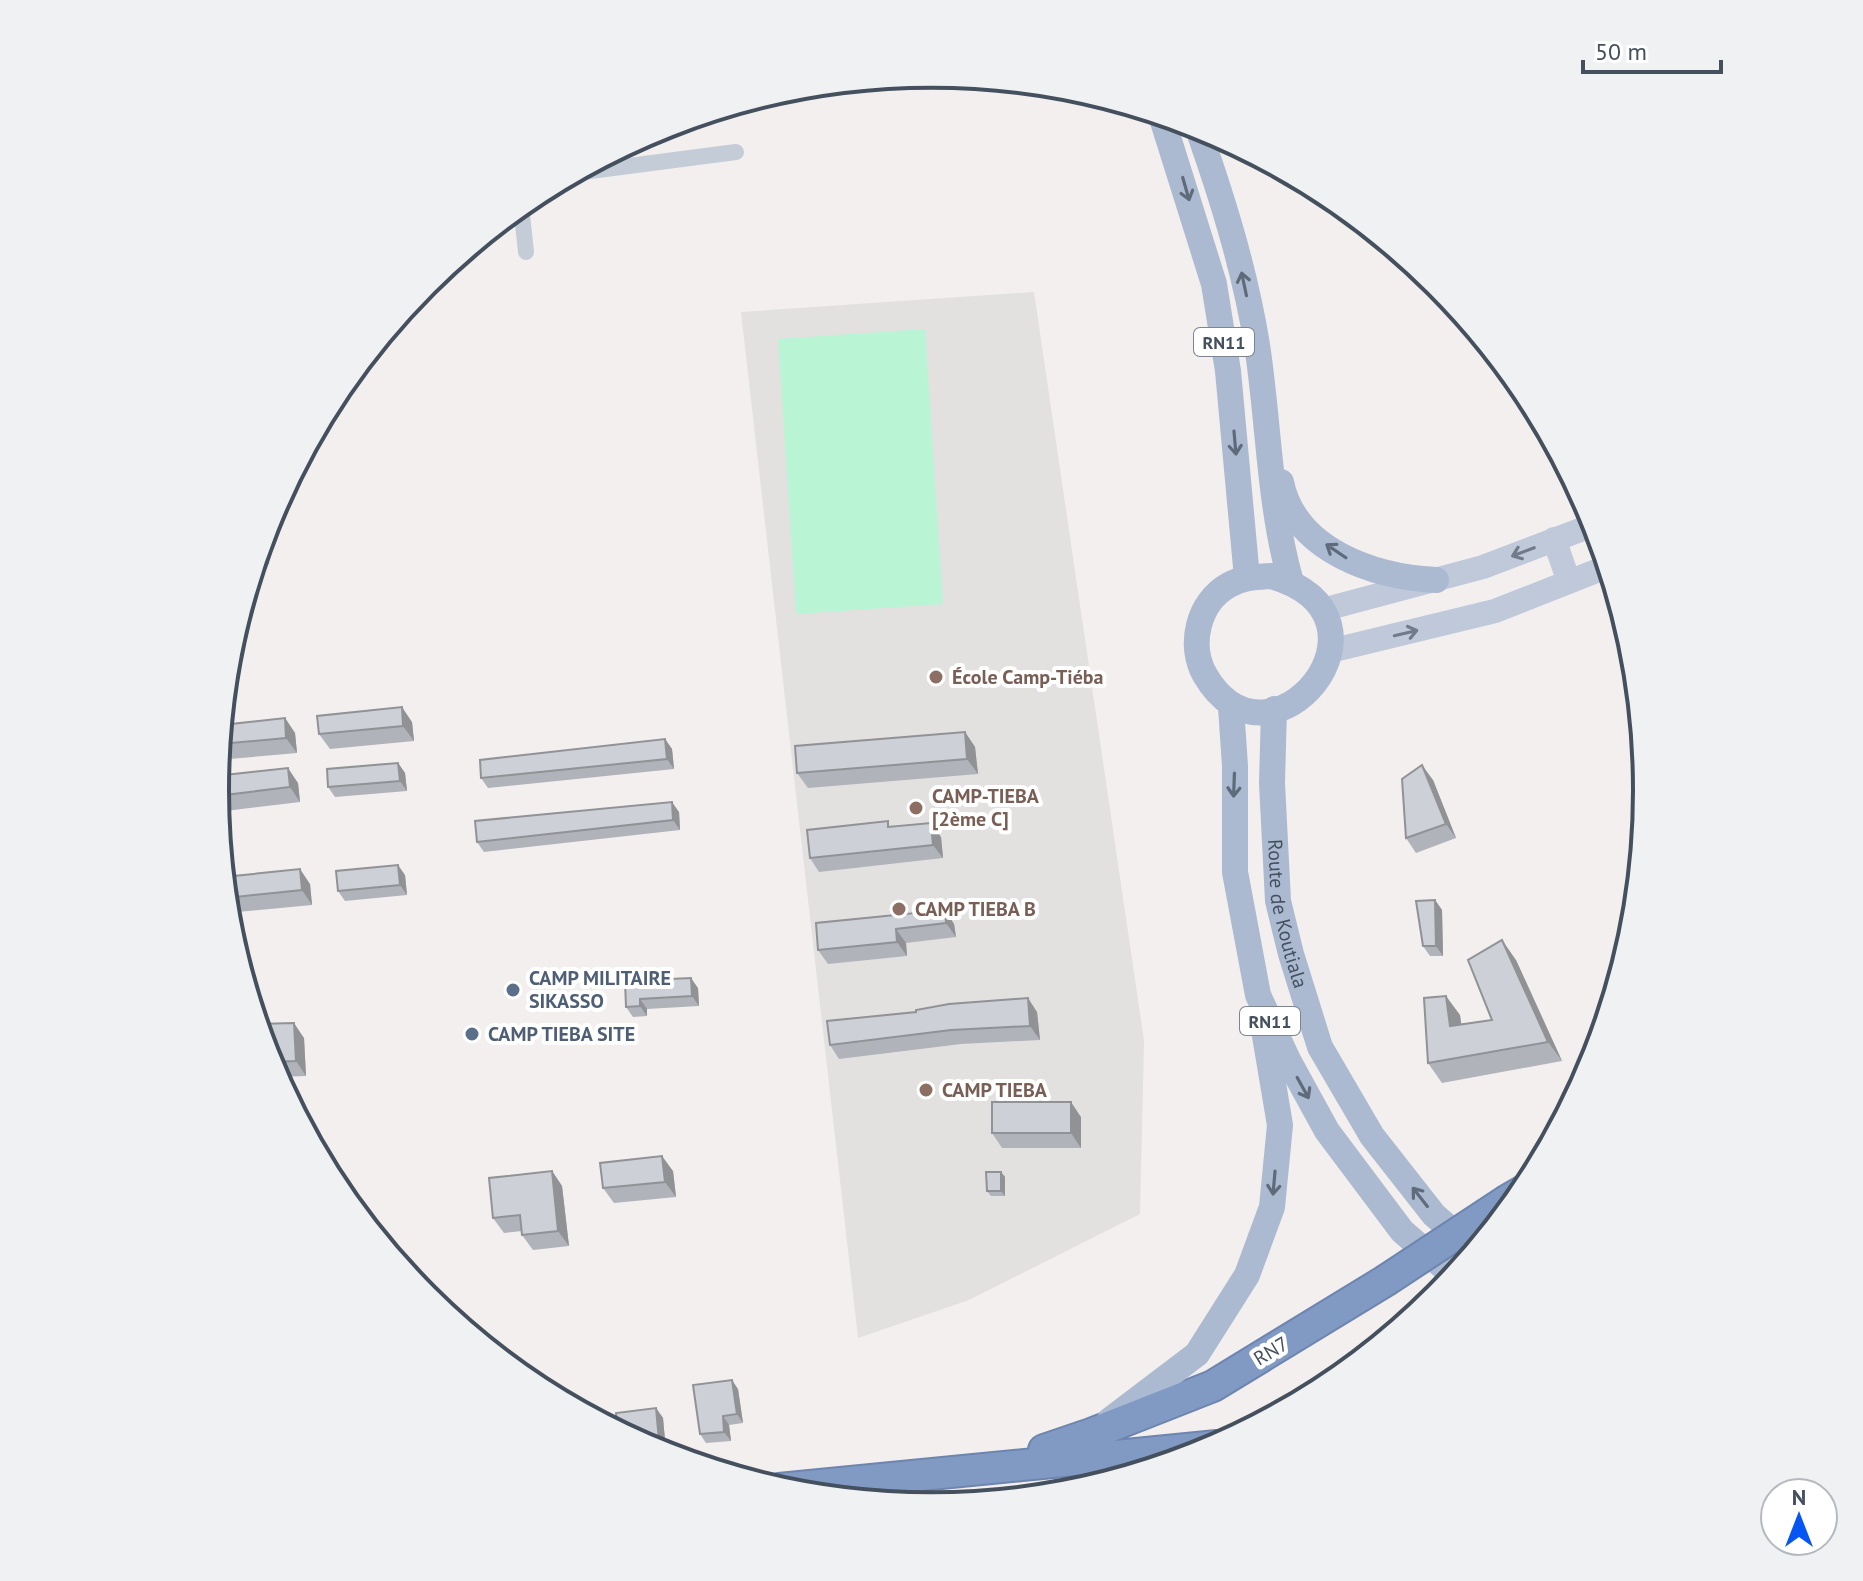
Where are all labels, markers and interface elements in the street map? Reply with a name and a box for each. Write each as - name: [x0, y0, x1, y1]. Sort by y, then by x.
- scale bar: [1583, 24, 1721, 74]
- text: 50 m: [1595, 36, 1647, 67]
- one-way arrow: [1179, 175, 1194, 201]
- one-way arrow: [1236, 272, 1251, 297]
- road number: RN11: [1194, 328, 1254, 356]
- one-way arrow: [1228, 429, 1243, 456]
- one-way arrow: [1325, 543, 1347, 560]
- one-way arrow: [1511, 545, 1536, 560]
- one-way arrow: [1393, 625, 1418, 640]
- place label: École Camp-Tiéba: [952, 664, 1104, 690]
- marker: École Camp-Tiéba: [927, 668, 945, 686]
- one-way arrow: [1227, 771, 1242, 798]
- place label: CAMP-TIEBA [2ème C]: [932, 783, 1040, 832]
- marker: CAMP-TIEBA [2ème C]: [907, 799, 925, 817]
- street label: Route de Koutiala: [1262, 839, 1314, 991]
- place label: CAMP TIEBA B: [915, 896, 1036, 922]
- marker: CAMP TIEBA B: [890, 900, 908, 918]
- place label: CAMP MILITAIRE SIKASSO: [529, 965, 671, 1014]
- marker: CAMP MILITAIRE SIKASSO: [504, 981, 522, 999]
- road number: RN11: [1240, 1007, 1300, 1035]
- place label: CAMP TIEBA SITE: [488, 1021, 635, 1047]
- marker: CAMP TIEBA SITE: [463, 1025, 481, 1043]
- one-way arrow: [1296, 1076, 1312, 1099]
- place label: CAMP TIEBA: [942, 1077, 1048, 1103]
- marker: CAMP TIEBA: [917, 1081, 935, 1099]
- one-way arrow: [1266, 1169, 1281, 1196]
- one-way arrow: [1411, 1187, 1429, 1208]
- street label: RN7: [1249, 1331, 1293, 1371]
- north arrow: [1759, 1477, 1839, 1557]
- text: N: [1792, 1483, 1806, 1511]

